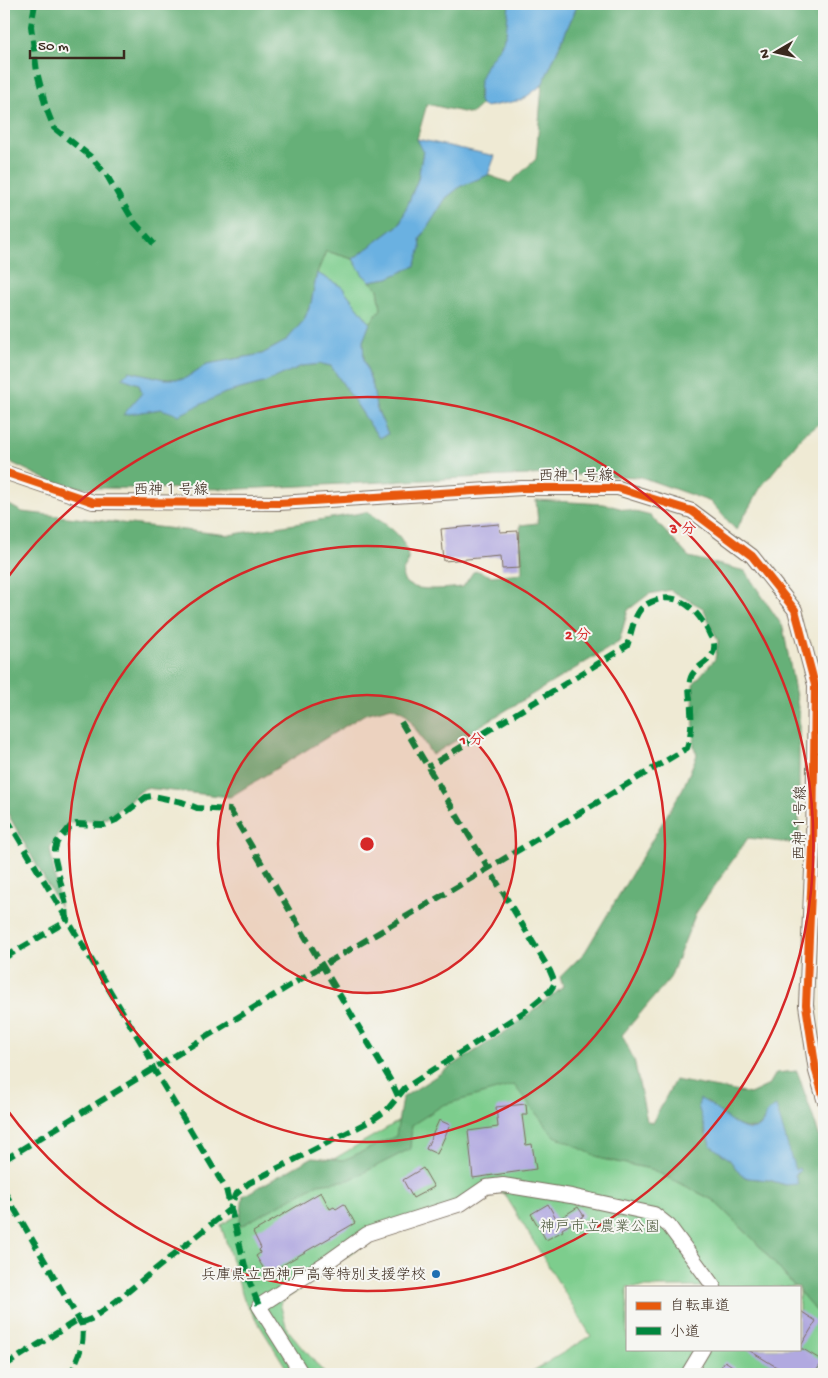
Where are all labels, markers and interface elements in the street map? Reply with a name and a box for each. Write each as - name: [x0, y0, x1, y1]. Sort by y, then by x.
- scale bar: [30, 28, 124, 60]
- north arrow: [750, 28, 800, 78]
- text: 50 m: [38, 38, 69, 56]
- text: N: [757, 48, 775, 59]
- street label: 西神１号線: [538, 467, 614, 486]
- street label: 西神１号線: [133, 481, 209, 500]
- text: 3 分: [669, 521, 696, 539]
- text: 2 分: [565, 627, 591, 645]
- text: 1 分: [459, 732, 484, 750]
- street label: 西神１号線: [790, 785, 811, 861]
- centre of rings: [358, 835, 376, 853]
- park label: 神戸市立農業公園: [540, 1218, 660, 1237]
- place label: 兵庫県立西神戸高等特別支援学校: [201, 1266, 426, 1285]
- marker: 兵庫県立西神戸高等特別支援学校: [430, 1268, 442, 1280]
- legend: [626, 1286, 800, 1350]
- text: 自転車道: [670, 1297, 730, 1316]
- text: 小道: [670, 1324, 700, 1342]

